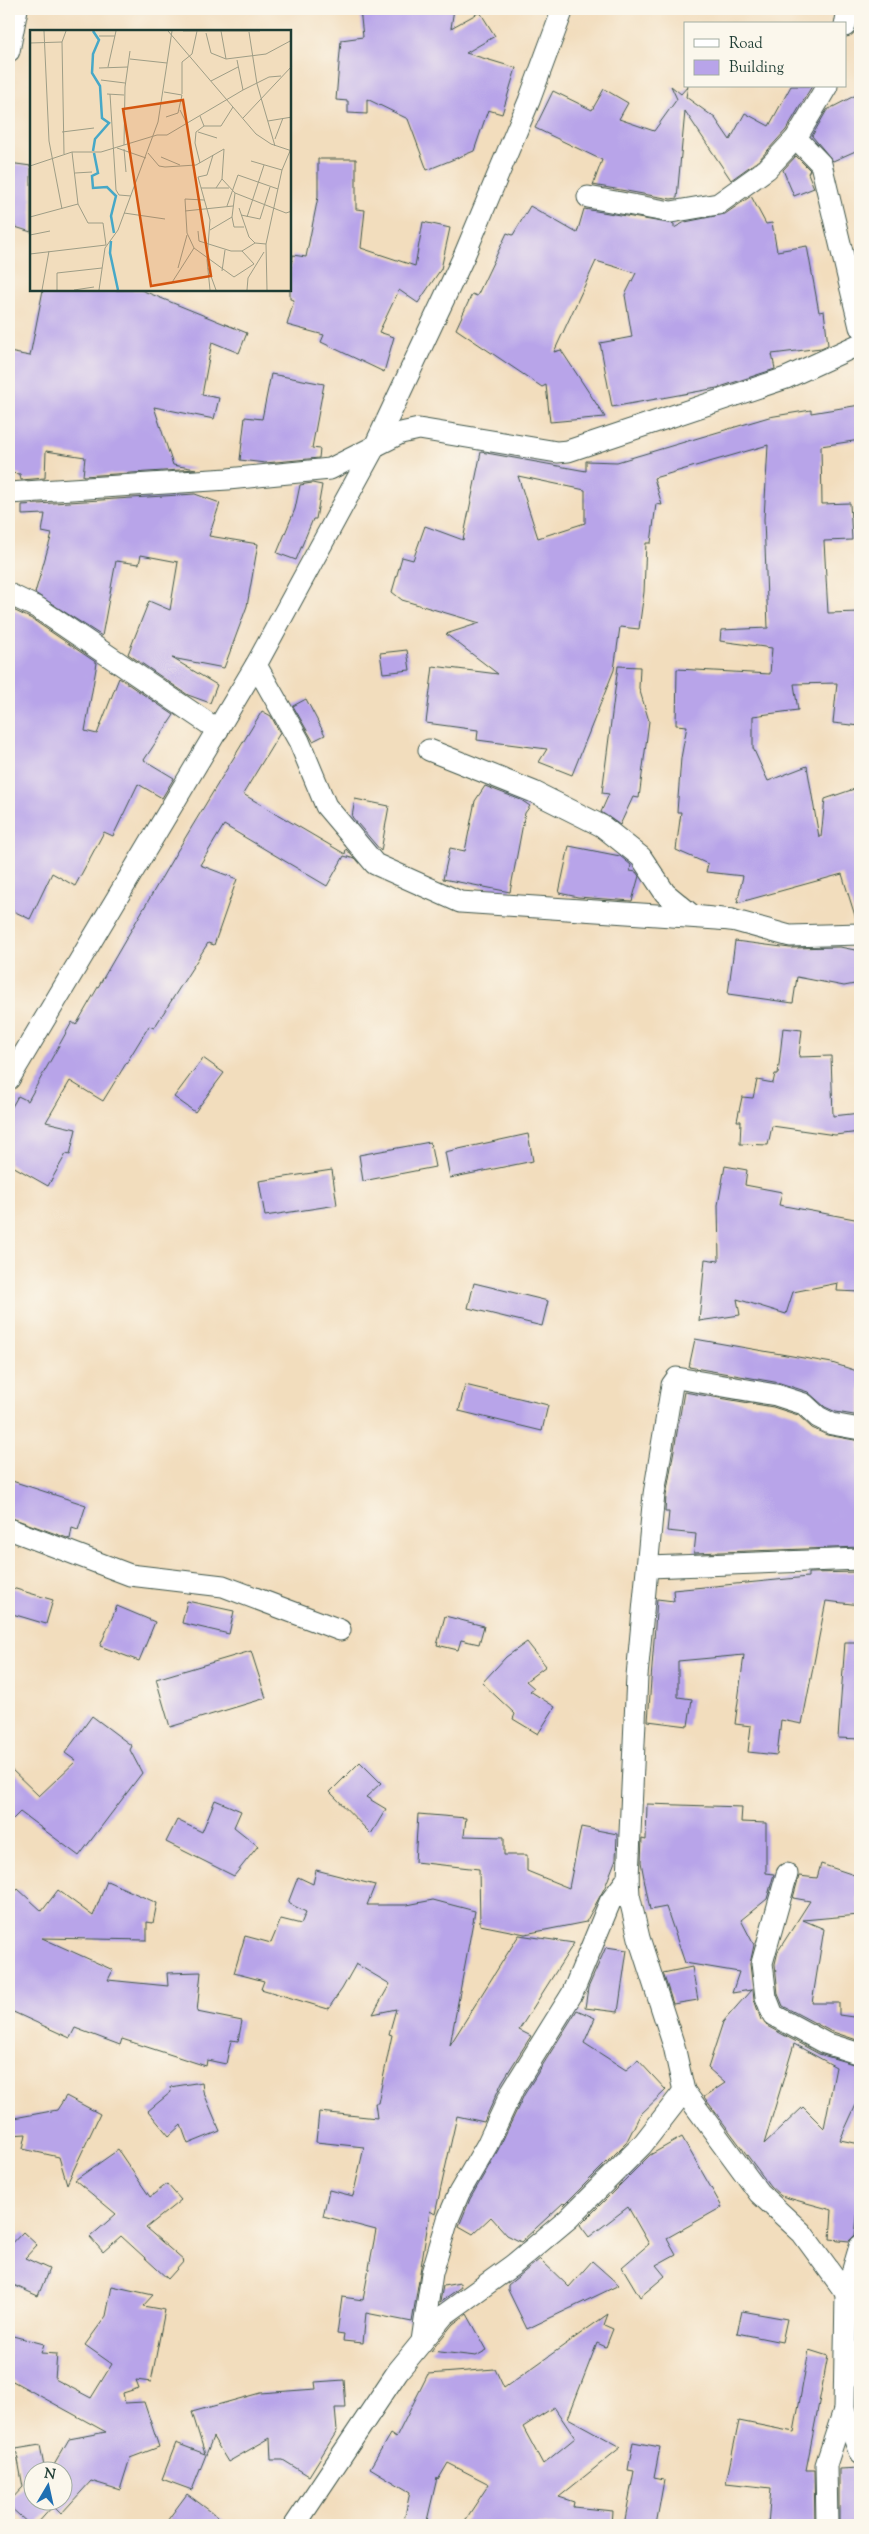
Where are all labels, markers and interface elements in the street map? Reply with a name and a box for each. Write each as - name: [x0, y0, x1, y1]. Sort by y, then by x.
- legend: [684, 22, 846, 88]
- inset map: [30, 30, 291, 291]
- text: Road: [729, 34, 763, 55]
- text: Building: [729, 58, 784, 79]
- north arrow: [22, 2462, 72, 2512]
- text: N: [43, 2464, 57, 2486]

